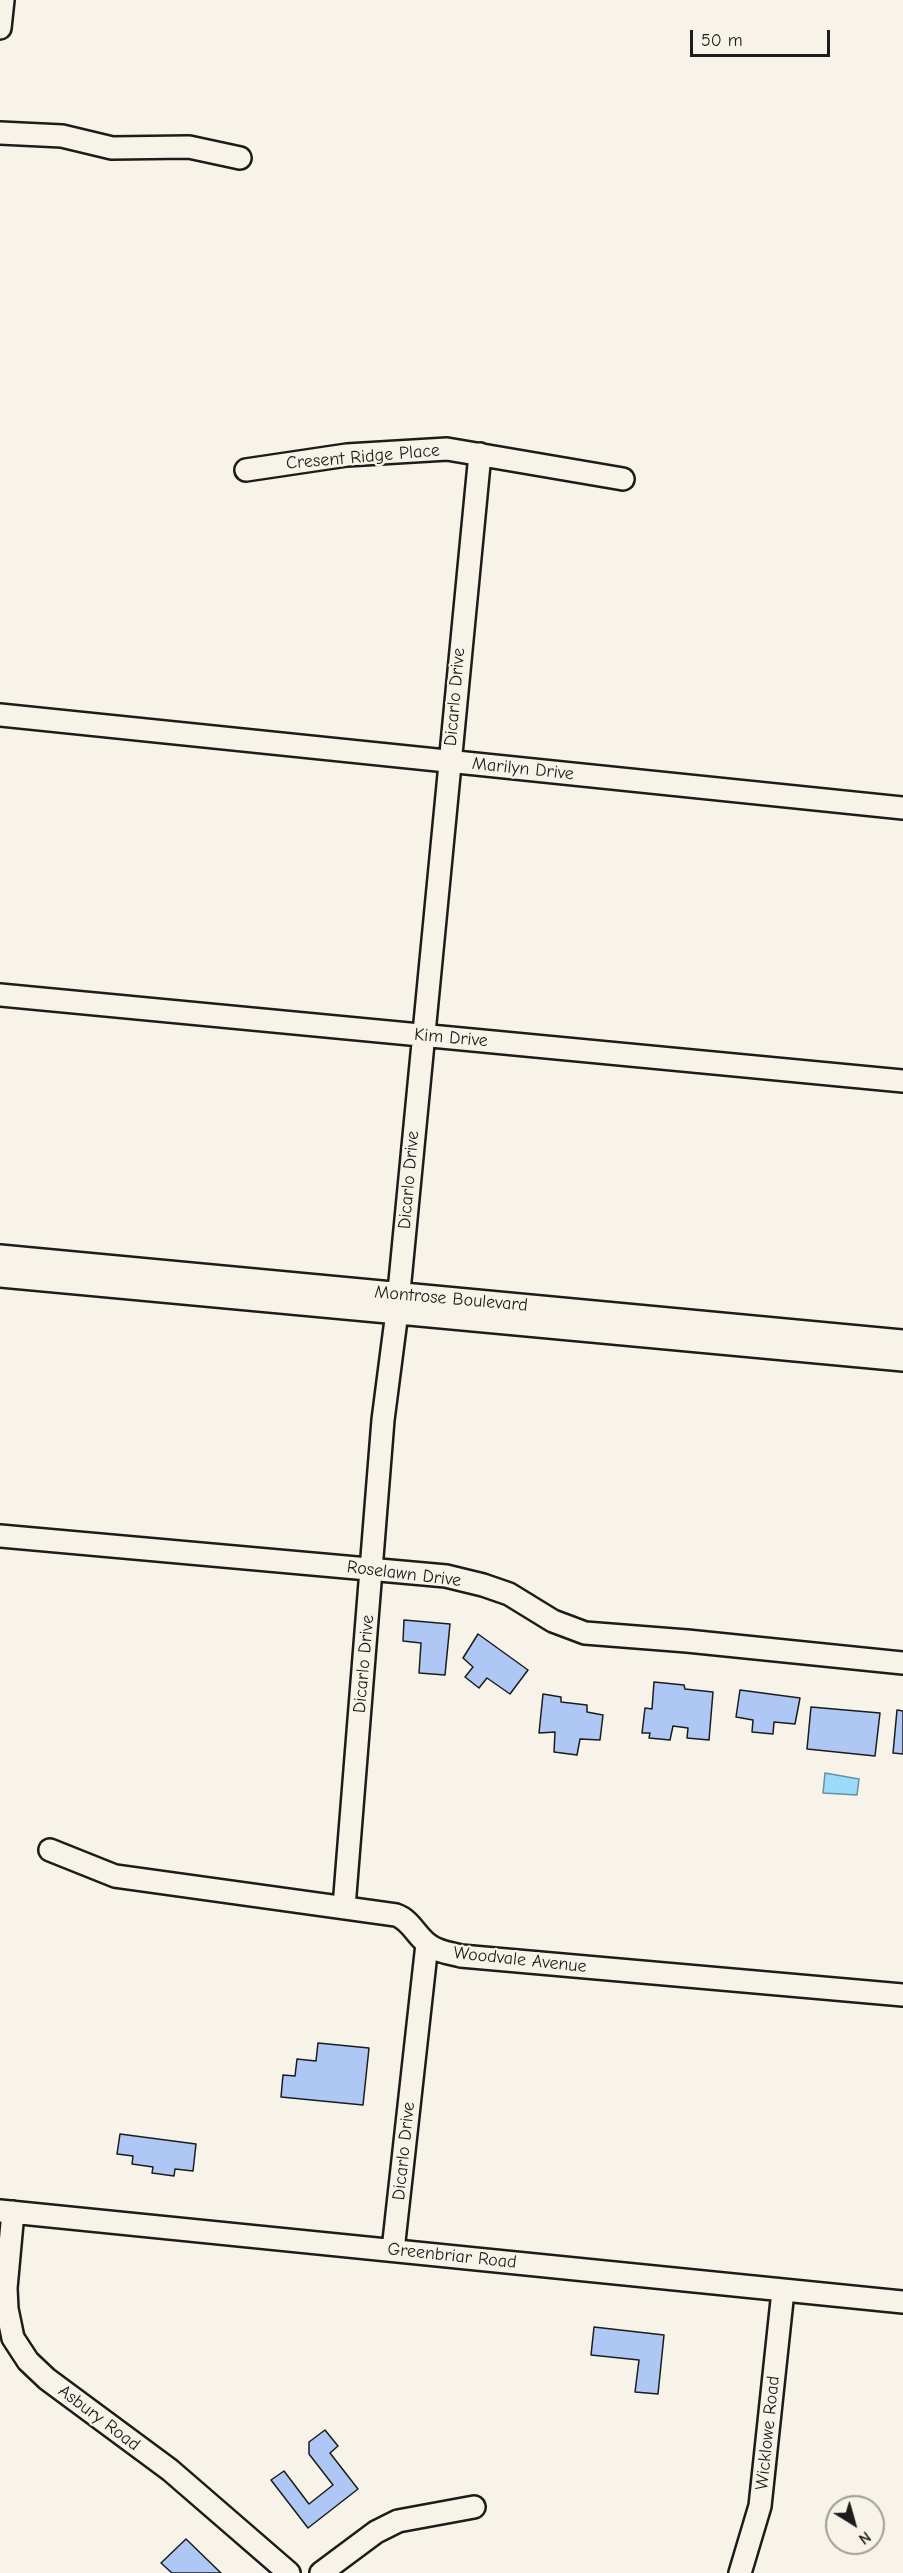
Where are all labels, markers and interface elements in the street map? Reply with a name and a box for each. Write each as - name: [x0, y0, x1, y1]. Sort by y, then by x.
- scale bar: [693, 18, 832, 56]
- text: 50 m: [701, 30, 743, 51]
- street label: Cresent Ridge Place: [285, 440, 441, 474]
- street label: Dicarlo Drive: [440, 647, 470, 747]
- street label: Marilyn Drive: [471, 753, 575, 785]
- street label: Kim Drive: [413, 1024, 489, 1052]
- street label: Dicarlo Drive: [394, 1130, 424, 1230]
- street label: Montrose Boulevard: [373, 1282, 529, 1316]
- street label: Roselawn Drive: [346, 1556, 462, 1592]
- street label: Dicarlo Drive: [349, 1614, 379, 1714]
- street label: Woodvale Avenue: [452, 1942, 588, 1978]
- street label: Dicarlo Drive: [388, 2101, 420, 2201]
- street label: Greenbriar Road: [386, 2238, 518, 2274]
- street label: Wicklowe Road: [751, 2375, 785, 2491]
- street label: Asbury Road: [54, 2380, 144, 2456]
- north arrow: [825, 2495, 885, 2555]
- text: N: [855, 2527, 874, 2548]

